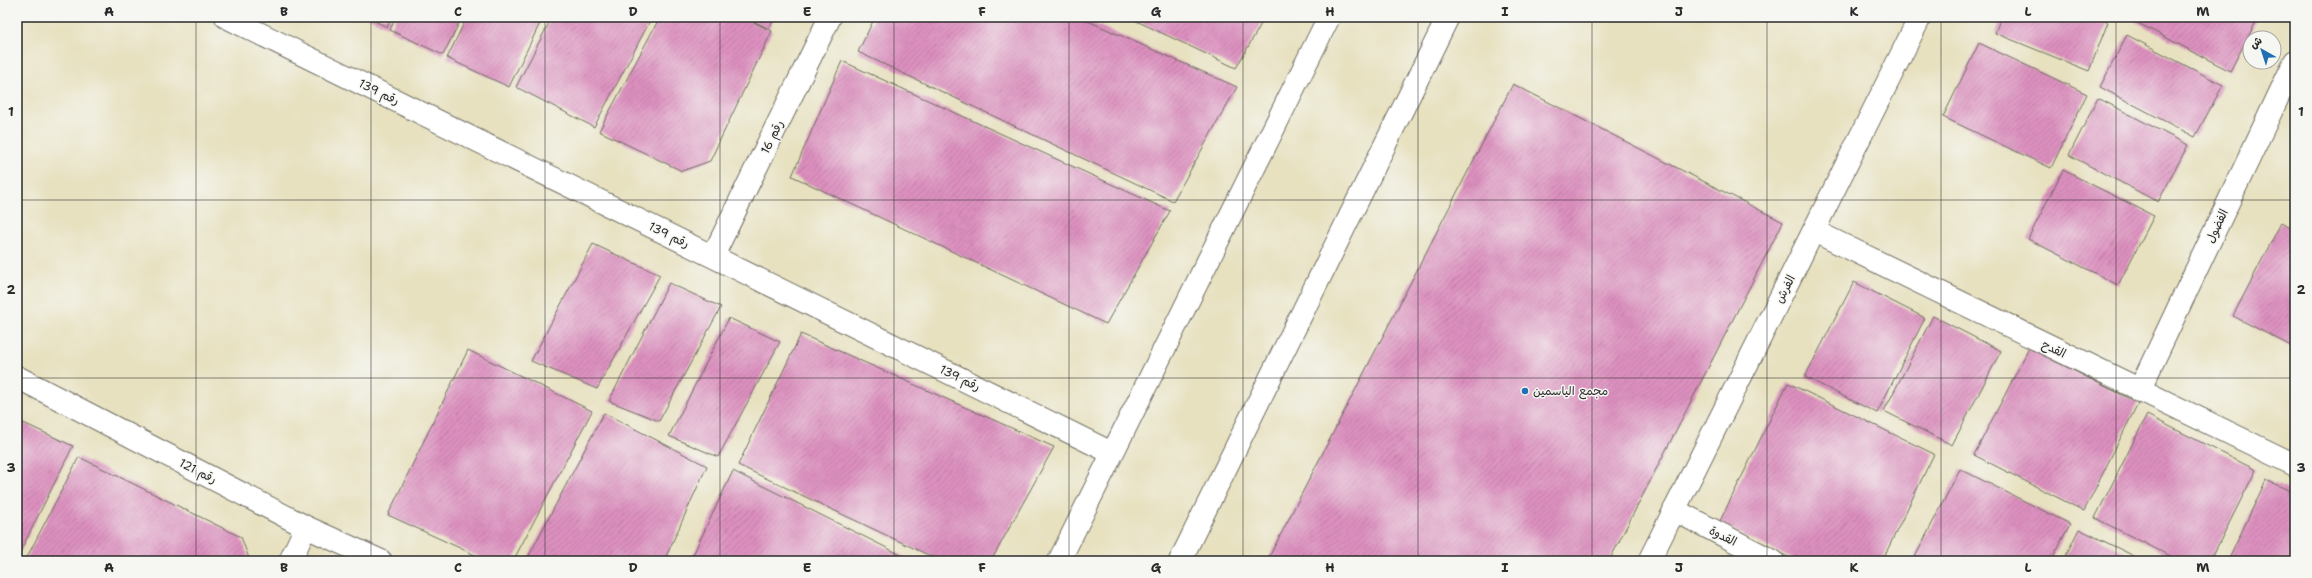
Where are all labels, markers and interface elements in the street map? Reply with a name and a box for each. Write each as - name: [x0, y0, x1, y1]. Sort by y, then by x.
- text: A: [104, 3, 114, 20]
- text: B: [280, 3, 288, 20]
- text: C: [454, 3, 462, 20]
- text: D: [628, 3, 638, 20]
- text: E: [803, 3, 812, 20]
- text: F: [978, 3, 986, 20]
- text: G: [1151, 3, 1162, 20]
- text: H: [1325, 3, 1335, 20]
- text: I: [1501, 3, 1509, 20]
- text: J: [1675, 3, 1683, 20]
- text: K: [1850, 3, 1859, 20]
- text: L: [2024, 3, 2032, 20]
- text: M: [2196, 3, 2210, 20]
- north arrow: [2242, 30, 2282, 70]
- text: ش: [2247, 33, 2265, 52]
- street label: رقم 139: [356, 75, 402, 110]
- text: 1: [8, 103, 14, 120]
- text: 1: [2298, 103, 2304, 120]
- street label: رقم 16: [757, 117, 788, 157]
- street label: الفضول: [2202, 206, 2232, 246]
- street label: رقم 139: [646, 218, 692, 253]
- street label: الفرش: [1771, 272, 1799, 306]
- text: 2: [6, 281, 16, 298]
- text: 2: [2296, 281, 2306, 298]
- street label: القدح: [2039, 336, 2069, 363]
- street label: رقم 139: [937, 361, 983, 396]
- place label: مجمع الياسمين: [1533, 383, 1608, 400]
- marker: مجمع الياسمين: [1520, 386, 1530, 396]
- street label: رقم 121: [176, 455, 219, 488]
- text: 3: [6, 459, 16, 476]
- text: 3: [2296, 459, 2306, 476]
- street label: القدوة: [1706, 522, 1740, 550]
- text: A: [104, 559, 114, 576]
- text: B: [280, 559, 288, 576]
- text: C: [454, 559, 462, 576]
- text: D: [628, 559, 638, 576]
- text: E: [803, 559, 812, 576]
- text: F: [978, 559, 986, 576]
- text: G: [1151, 559, 1162, 576]
- text: H: [1325, 559, 1335, 576]
- text: I: [1501, 559, 1509, 576]
- text: J: [1675, 559, 1683, 576]
- text: K: [1850, 559, 1859, 576]
- text: L: [2024, 559, 2032, 576]
- text: M: [2196, 559, 2210, 576]

